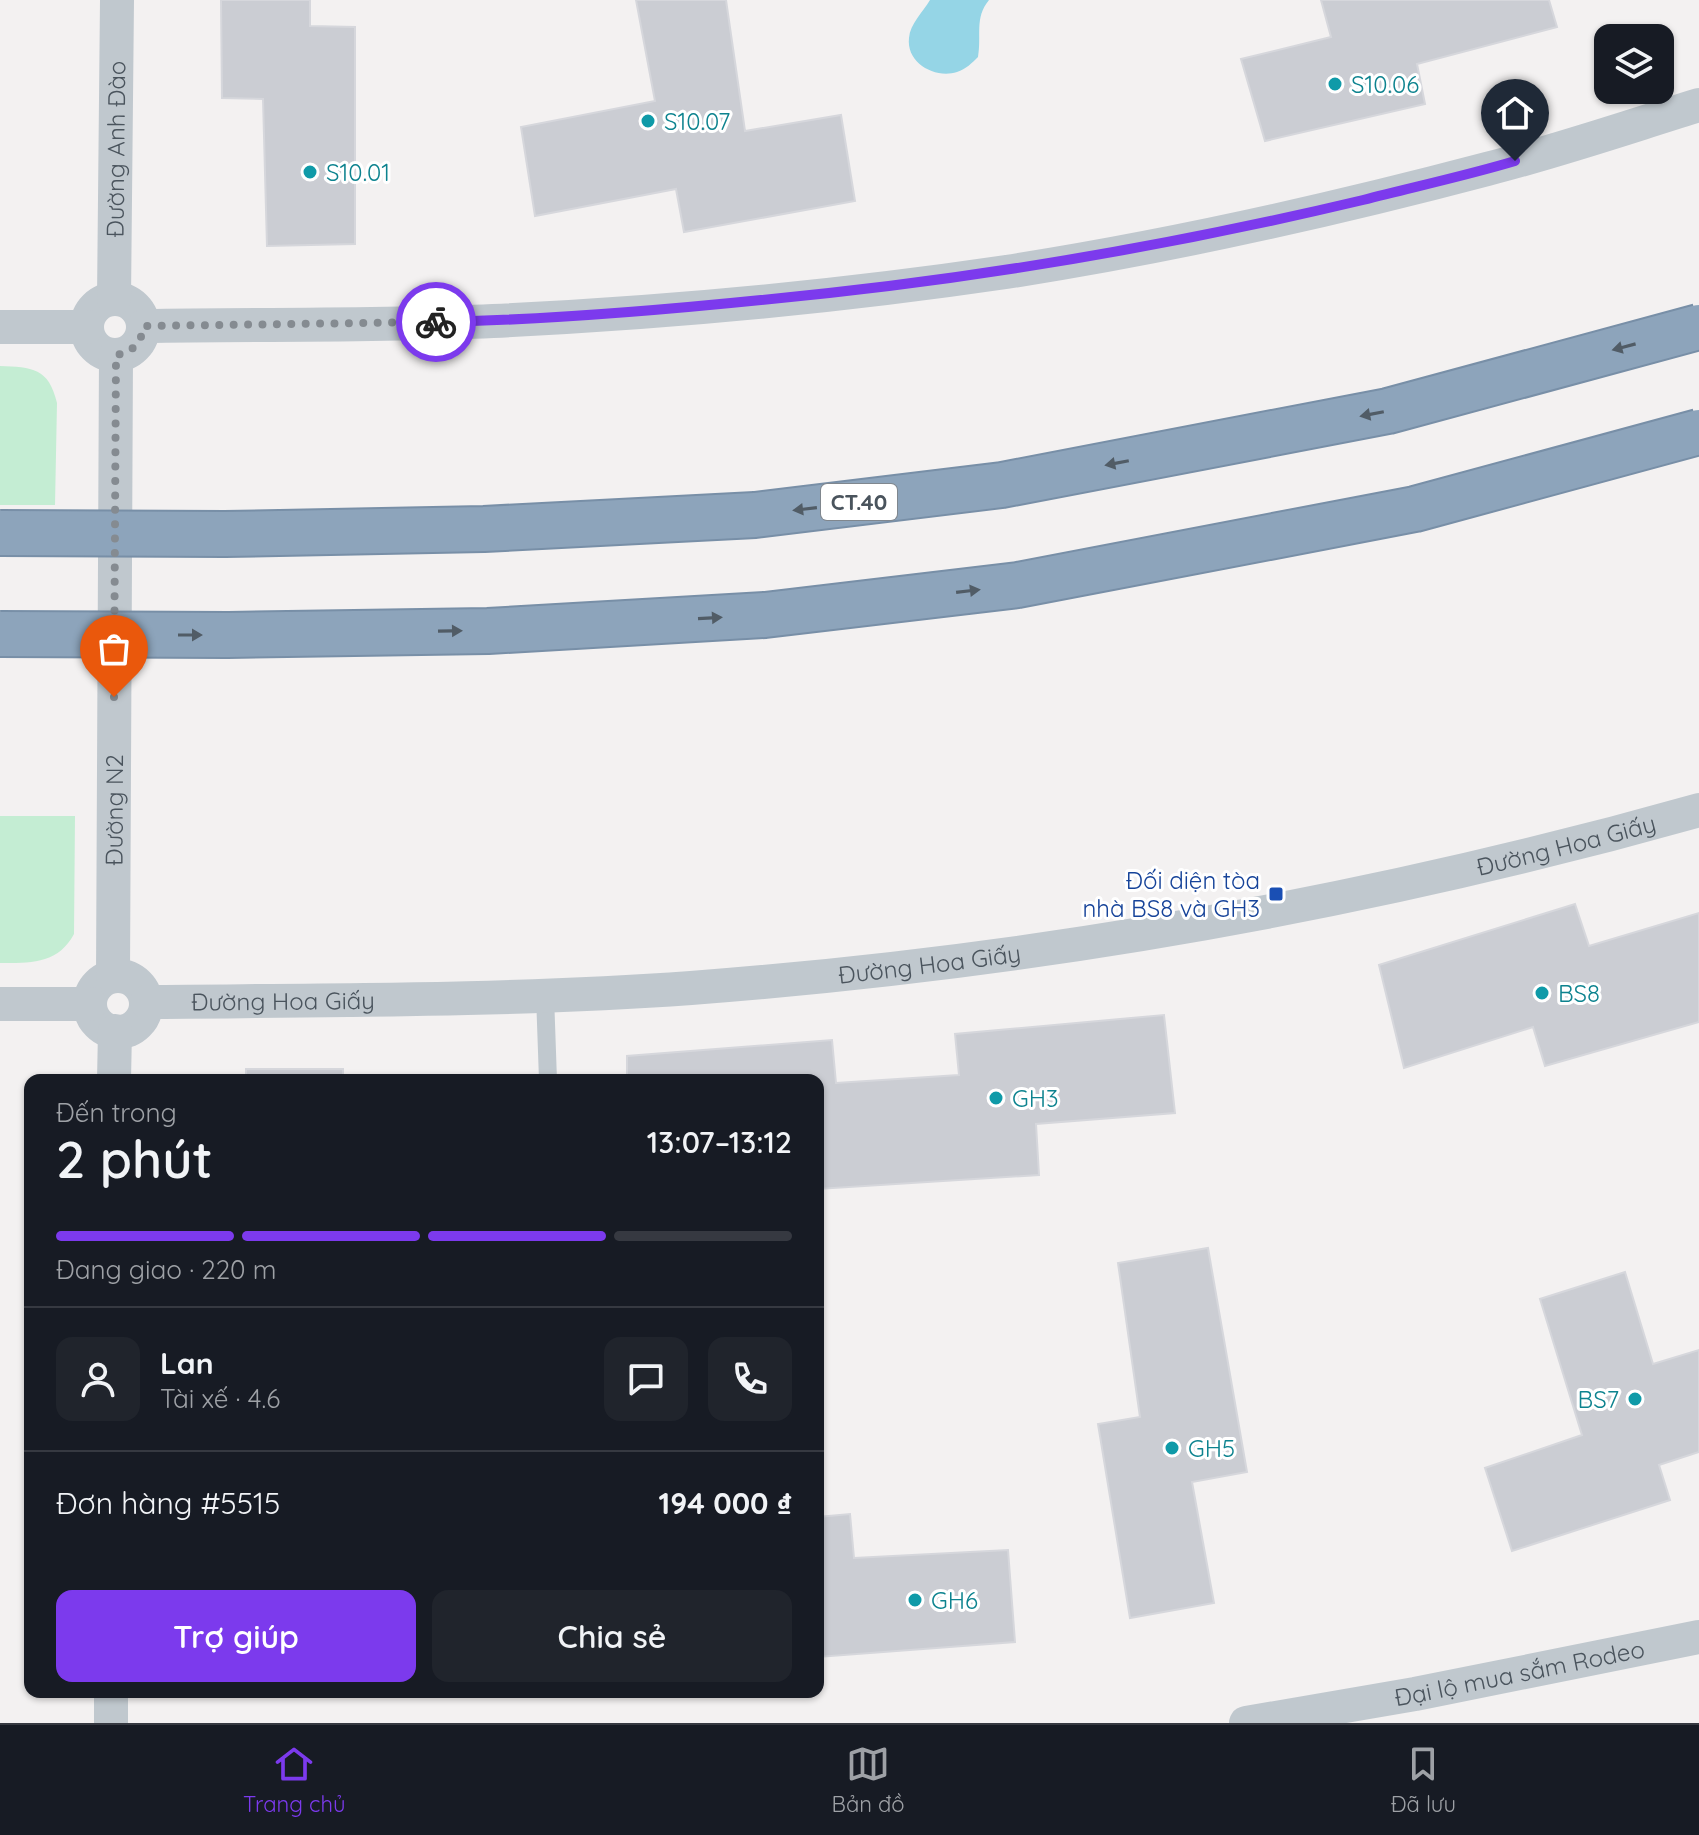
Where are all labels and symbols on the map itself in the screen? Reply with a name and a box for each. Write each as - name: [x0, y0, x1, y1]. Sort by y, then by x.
- street label: Đường Anh Đào: [100, 60, 131, 238]
- place label: S10.06: [1351, 69, 1419, 99]
- marker: S10.06: [1326, 75, 1344, 93]
- pin: [1481, 79, 1549, 161]
- place label: S10.07: [664, 106, 730, 136]
- marker: S10.07: [639, 112, 657, 130]
- place label: S10.01: [326, 157, 390, 187]
- marker: S10.01: [301, 163, 319, 181]
- courier: [396, 282, 476, 362]
- one-way arrow: [1611, 342, 1636, 354]
- one-way arrow: [1360, 409, 1385, 421]
- one-way arrow: [1104, 457, 1129, 470]
- road number: CT.40: [821, 484, 897, 520]
- one-way arrow: [792, 502, 817, 515]
- one-way arrow: [956, 584, 981, 597]
- one-way arrow: [698, 612, 723, 625]
- pin: [80, 615, 148, 697]
- one-way arrow: [438, 625, 463, 637]
- one-way arrow: [178, 628, 203, 641]
- street label: Đường N2: [99, 754, 129, 866]
- street label: Đường Hoa Giấy: [1473, 808, 1659, 882]
- place label: Đối diện tòa nhà BS8 và GH3: [1082, 865, 1260, 923]
- marker: Đối diện tòa nhà BS8 và GH3: [1267, 885, 1285, 903]
- street label: Đường Hoa Giấy: [837, 938, 1023, 990]
- place label: BS8: [1558, 978, 1600, 1008]
- marker: BS8: [1533, 984, 1551, 1002]
- street label: Đường Hoa Giấy: [191, 985, 375, 1017]
- place label: GH3: [1012, 1083, 1059, 1113]
- marker: GH3: [987, 1089, 1005, 1107]
- place label: BS7: [1578, 1384, 1619, 1414]
- marker: BS7: [1626, 1390, 1644, 1408]
- place label: GH5: [1188, 1433, 1235, 1463]
- marker: GH5: [1163, 1439, 1181, 1457]
- place label: GH6: [931, 1585, 978, 1615]
- marker: GH6: [906, 1591, 924, 1609]
- street label: Đại lộ mua sắm Rodeo: [1392, 1633, 1647, 1712]

